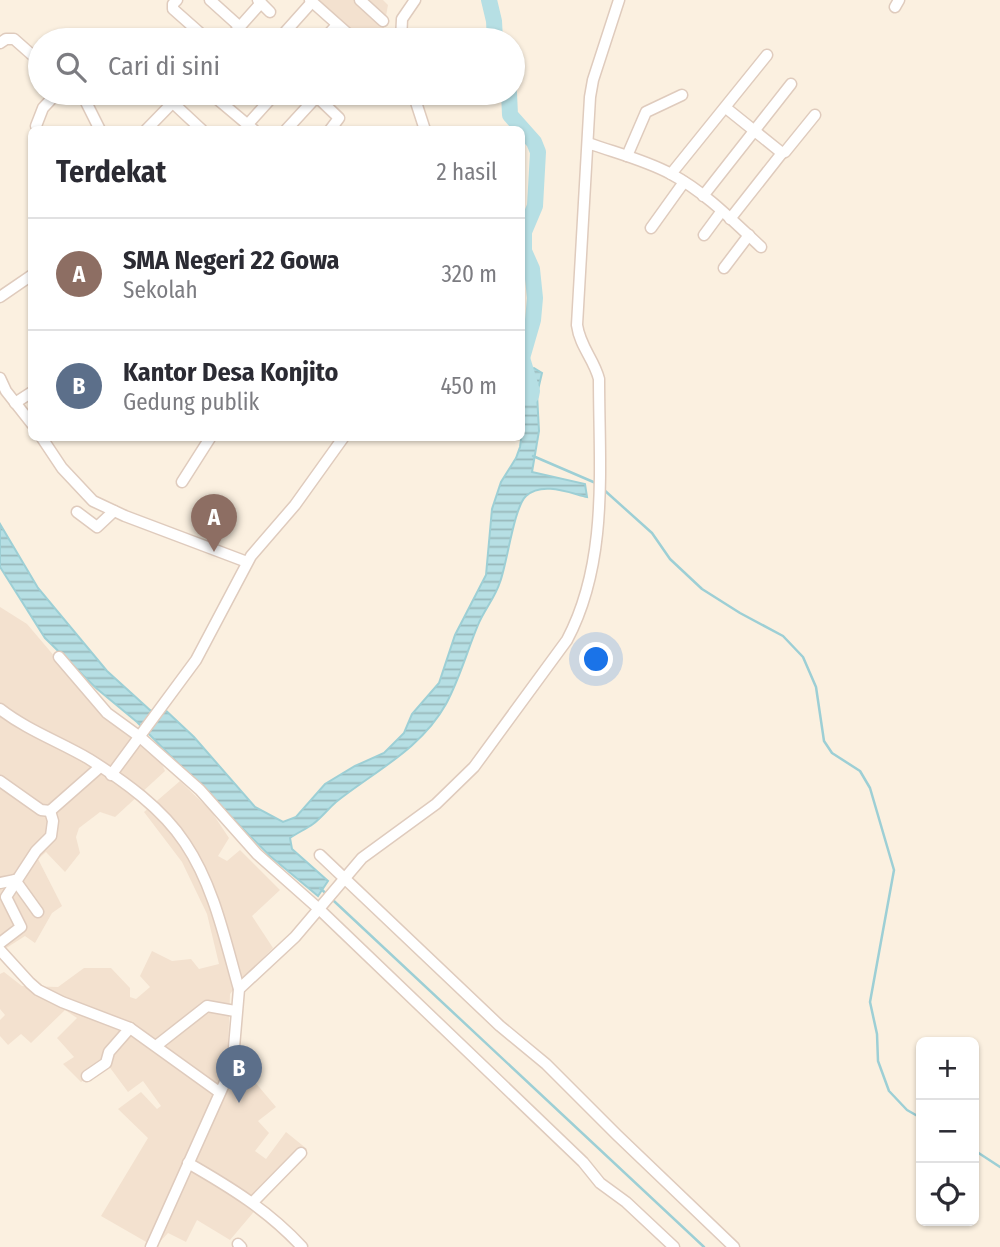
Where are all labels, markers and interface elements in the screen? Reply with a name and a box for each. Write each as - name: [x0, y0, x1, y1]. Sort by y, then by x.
- search box: [28, 28, 525, 105]
- icon: search: [52, 48, 90, 86]
- text: Cari di sini: [108, 51, 220, 82]
- text: Terdekat: [56, 154, 166, 190]
- text: 2 hasil: [437, 158, 497, 186]
- text: SMA Negeri 22 Gowa: [123, 245, 340, 276]
- text: A: [73, 260, 85, 288]
- text: 320 m: [442, 260, 497, 288]
- text: Sekolah: [123, 276, 198, 304]
- text: Kantor Desa Konjito: [123, 357, 338, 388]
- text: B: [73, 372, 85, 400]
- text: 450 m: [440, 372, 497, 400]
- text: Gedung publik: [123, 388, 259, 416]
- pin: A: [191, 494, 237, 552]
- your location: [579, 642, 613, 676]
- map controls: [916, 1037, 979, 1226]
- button: +: [916, 1037, 979, 1100]
- pin: B: [216, 1045, 262, 1103]
- button: −: [916, 1100, 979, 1163]
- button: locate: [916, 1163, 979, 1226]

